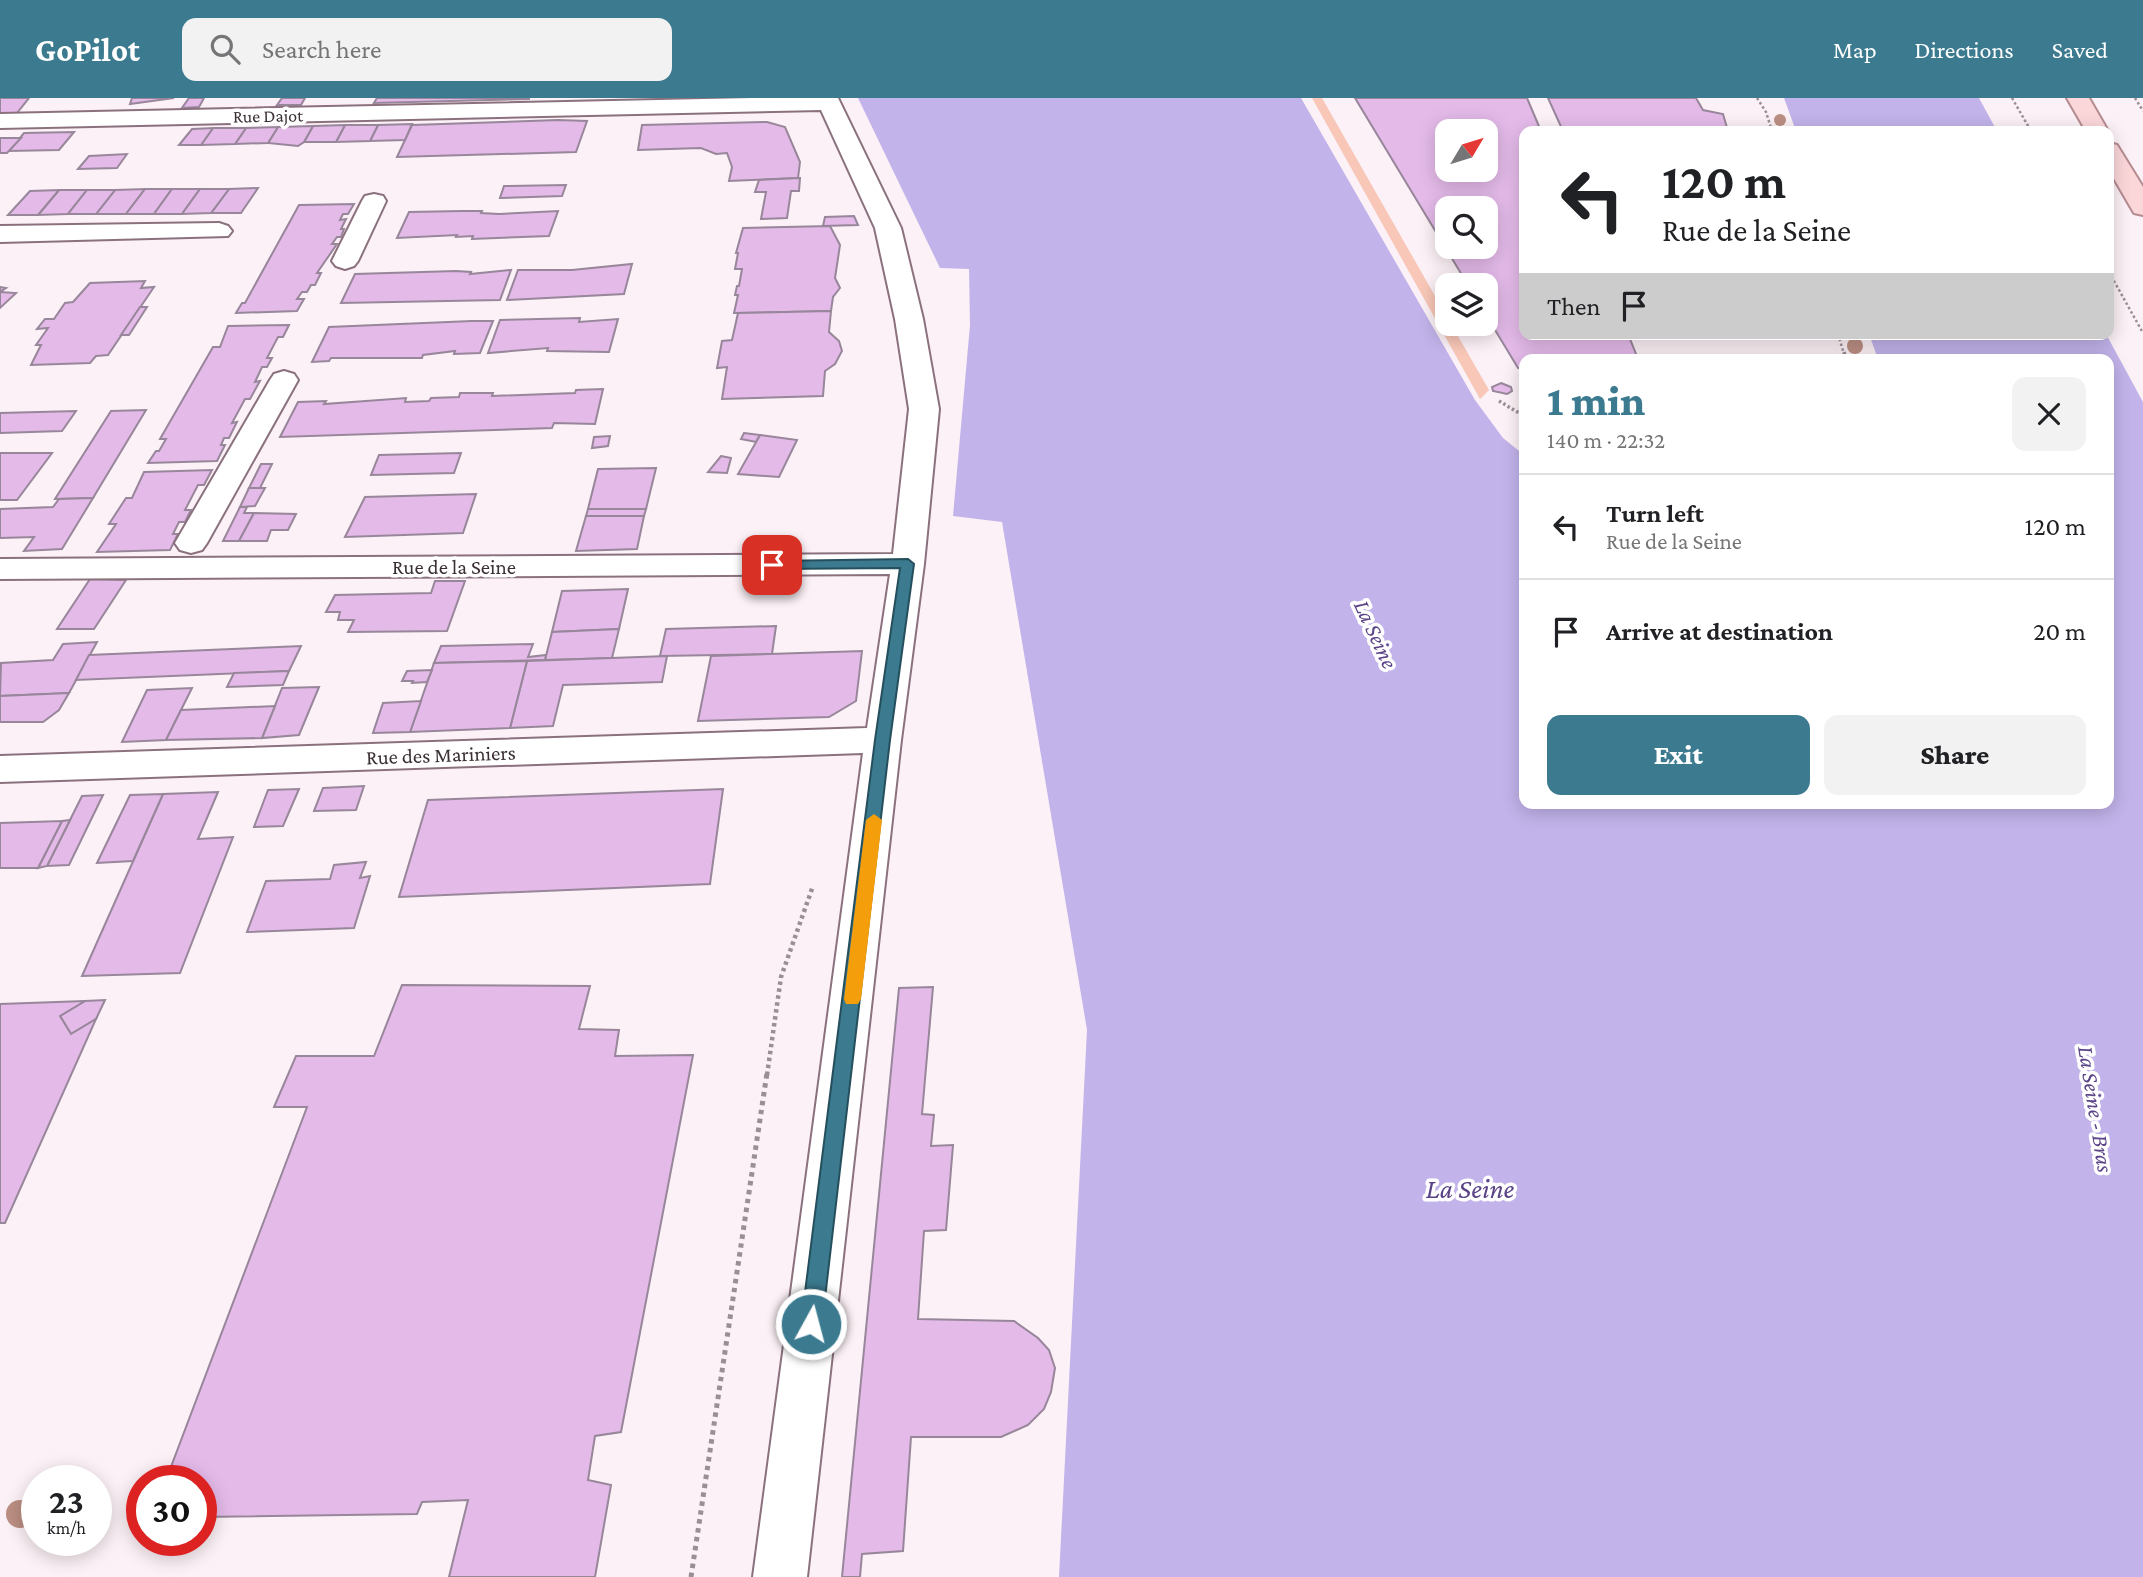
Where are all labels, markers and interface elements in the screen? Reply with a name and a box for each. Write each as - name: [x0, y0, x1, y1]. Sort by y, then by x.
- search box: [182, 18, 672, 81]
- icon: search: [206, 30, 244, 68]
- text: GoPilot: [35, 31, 140, 68]
- text: Search here: [262, 35, 381, 64]
- text: Map: [1833, 36, 1877, 63]
- text: Directions: [1915, 36, 2014, 63]
- text: Saved: [2052, 36, 2108, 63]
- street label: Rue Dajot: [233, 105, 304, 128]
- north arrow: [1435, 119, 1498, 182]
- map controls: [1435, 119, 1498, 336]
- icon: left: [1547, 154, 1638, 245]
- text: 120 m: [1662, 154, 1786, 209]
- button: search: [1435, 196, 1498, 259]
- text: Rue de la Seine: [1662, 212, 1851, 248]
- button: layers: [1435, 273, 1498, 336]
- icon: arrive: [1615, 287, 1653, 325]
- text: Then: [1547, 292, 1601, 321]
- text: 1 min: [1547, 377, 1645, 424]
- button: close: [2012, 377, 2086, 451]
- text: 140 m · 22:32: [1547, 427, 1665, 453]
- text: Turn left: [1606, 499, 1704, 528]
- icon: left: [1547, 508, 1585, 546]
- text: 120 m: [2025, 512, 2086, 541]
- text: Rue de la Seine: [1606, 528, 1742, 554]
- pin: [742, 535, 802, 595]
- icon: arrive: [753, 546, 791, 584]
- street label: Rue de la Seine: [392, 555, 516, 579]
- water label: La Seine: [1349, 596, 1403, 673]
- icon: arrive: [1547, 613, 1585, 651]
- text: Arrive at destination: [1606, 617, 1833, 646]
- text: 20 m: [2033, 617, 2086, 646]
- button: Exit: [1547, 715, 1810, 795]
- button: Share: [1824, 715, 2086, 795]
- street label: Rue des Mariniers: [366, 740, 516, 770]
- water label: La Seine - Bras: [2073, 1044, 2119, 1175]
- water label: La Seine: [1426, 1173, 1515, 1204]
- position arrow: [774, 1287, 848, 1361]
- speed limit sign: 30: [126, 1465, 217, 1556]
- text: 23: [49, 1482, 84, 1521]
- text: km/h: [47, 1518, 86, 1538]

